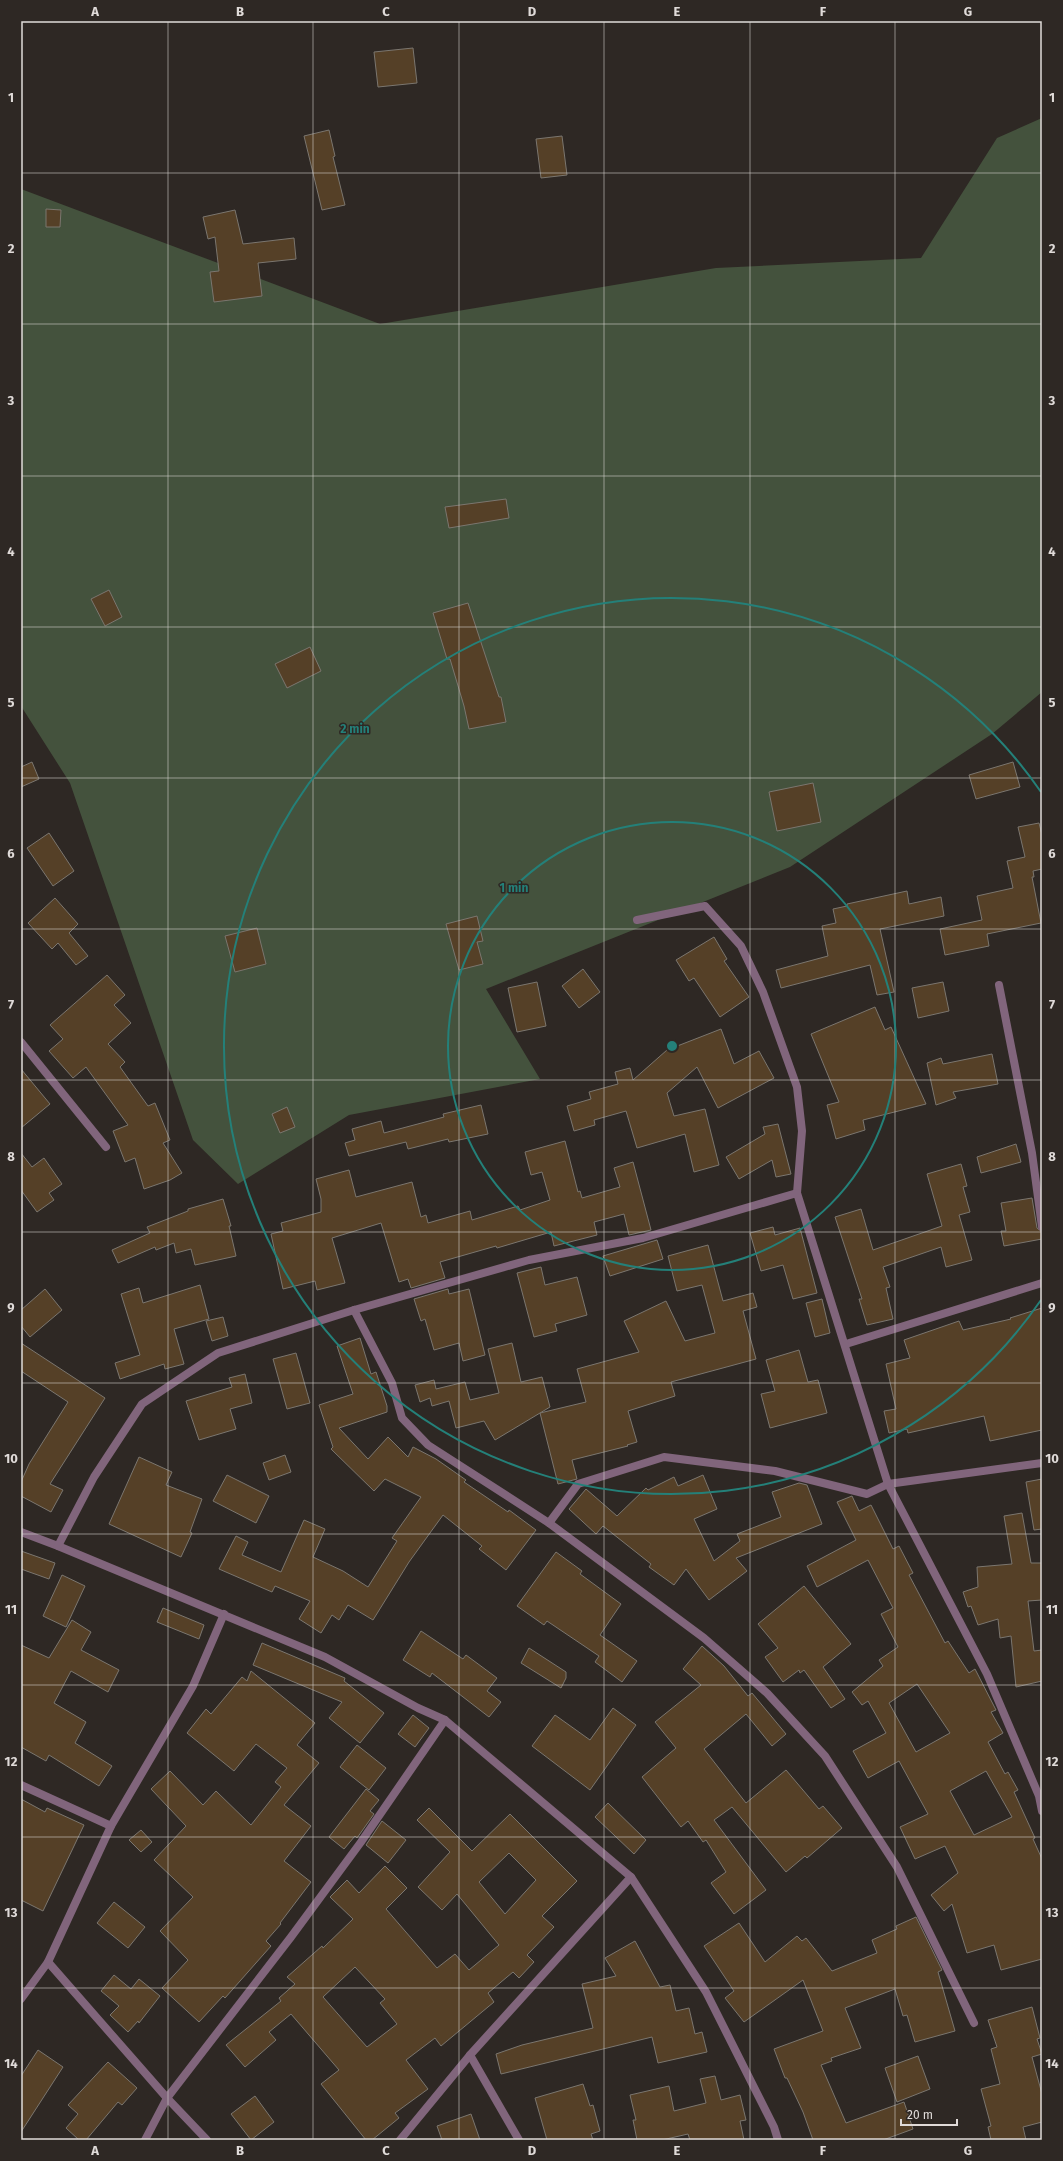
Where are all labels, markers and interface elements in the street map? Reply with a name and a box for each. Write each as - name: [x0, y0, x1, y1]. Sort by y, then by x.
- text: A: [90, 4, 99, 19]
- text: B: [236, 4, 244, 19]
- text: C: [382, 4, 390, 19]
- text: D: [528, 4, 537, 19]
- text: E: [674, 4, 681, 19]
- text: F: [820, 4, 827, 19]
- text: G: [964, 4, 972, 19]
- text: 1: [8, 90, 14, 105]
- text: 1: [1049, 90, 1055, 105]
- text: 2: [8, 241, 15, 256]
- text: 2: [1049, 241, 1056, 256]
- text: 3: [7, 393, 15, 408]
- text: 3: [1048, 393, 1056, 408]
- text: 4: [7, 544, 15, 559]
- text: 4: [1048, 544, 1056, 559]
- text: 5: [8, 695, 15, 710]
- text: 5: [1049, 695, 1056, 710]
- text: 2 min: [340, 722, 370, 736]
- text: 6: [7, 846, 15, 861]
- text: 6: [1048, 846, 1056, 861]
- text: 1 min: [500, 881, 528, 895]
- text: 7: [8, 997, 14, 1012]
- text: 7: [1049, 997, 1055, 1012]
- centre of rings: [665, 1039, 679, 1053]
- text: 8: [7, 1149, 15, 1164]
- text: 8: [1048, 1149, 1056, 1164]
- text: 9: [7, 1300, 15, 1315]
- text: 9: [1048, 1300, 1056, 1315]
- text: 10: [4, 1451, 18, 1466]
- text: 10: [1045, 1451, 1059, 1466]
- text: 11: [5, 1602, 17, 1617]
- text: 11: [1046, 1602, 1058, 1617]
- text: 12: [5, 1754, 18, 1769]
- text: 12: [1046, 1754, 1059, 1769]
- text: 13: [5, 1905, 18, 1920]
- text: 13: [1046, 1905, 1059, 1920]
- text: 14: [4, 2056, 18, 2071]
- text: 14: [1045, 2056, 1059, 2071]
- scale bar: [901, 2101, 957, 2127]
- text: 20 m: [907, 2108, 933, 2122]
- text: A: [90, 2143, 99, 2158]
- text: B: [236, 2143, 244, 2158]
- text: C: [382, 2143, 390, 2158]
- text: D: [528, 2143, 537, 2158]
- text: E: [674, 2143, 681, 2158]
- text: F: [820, 2143, 827, 2158]
- text: G: [964, 2143, 972, 2158]

